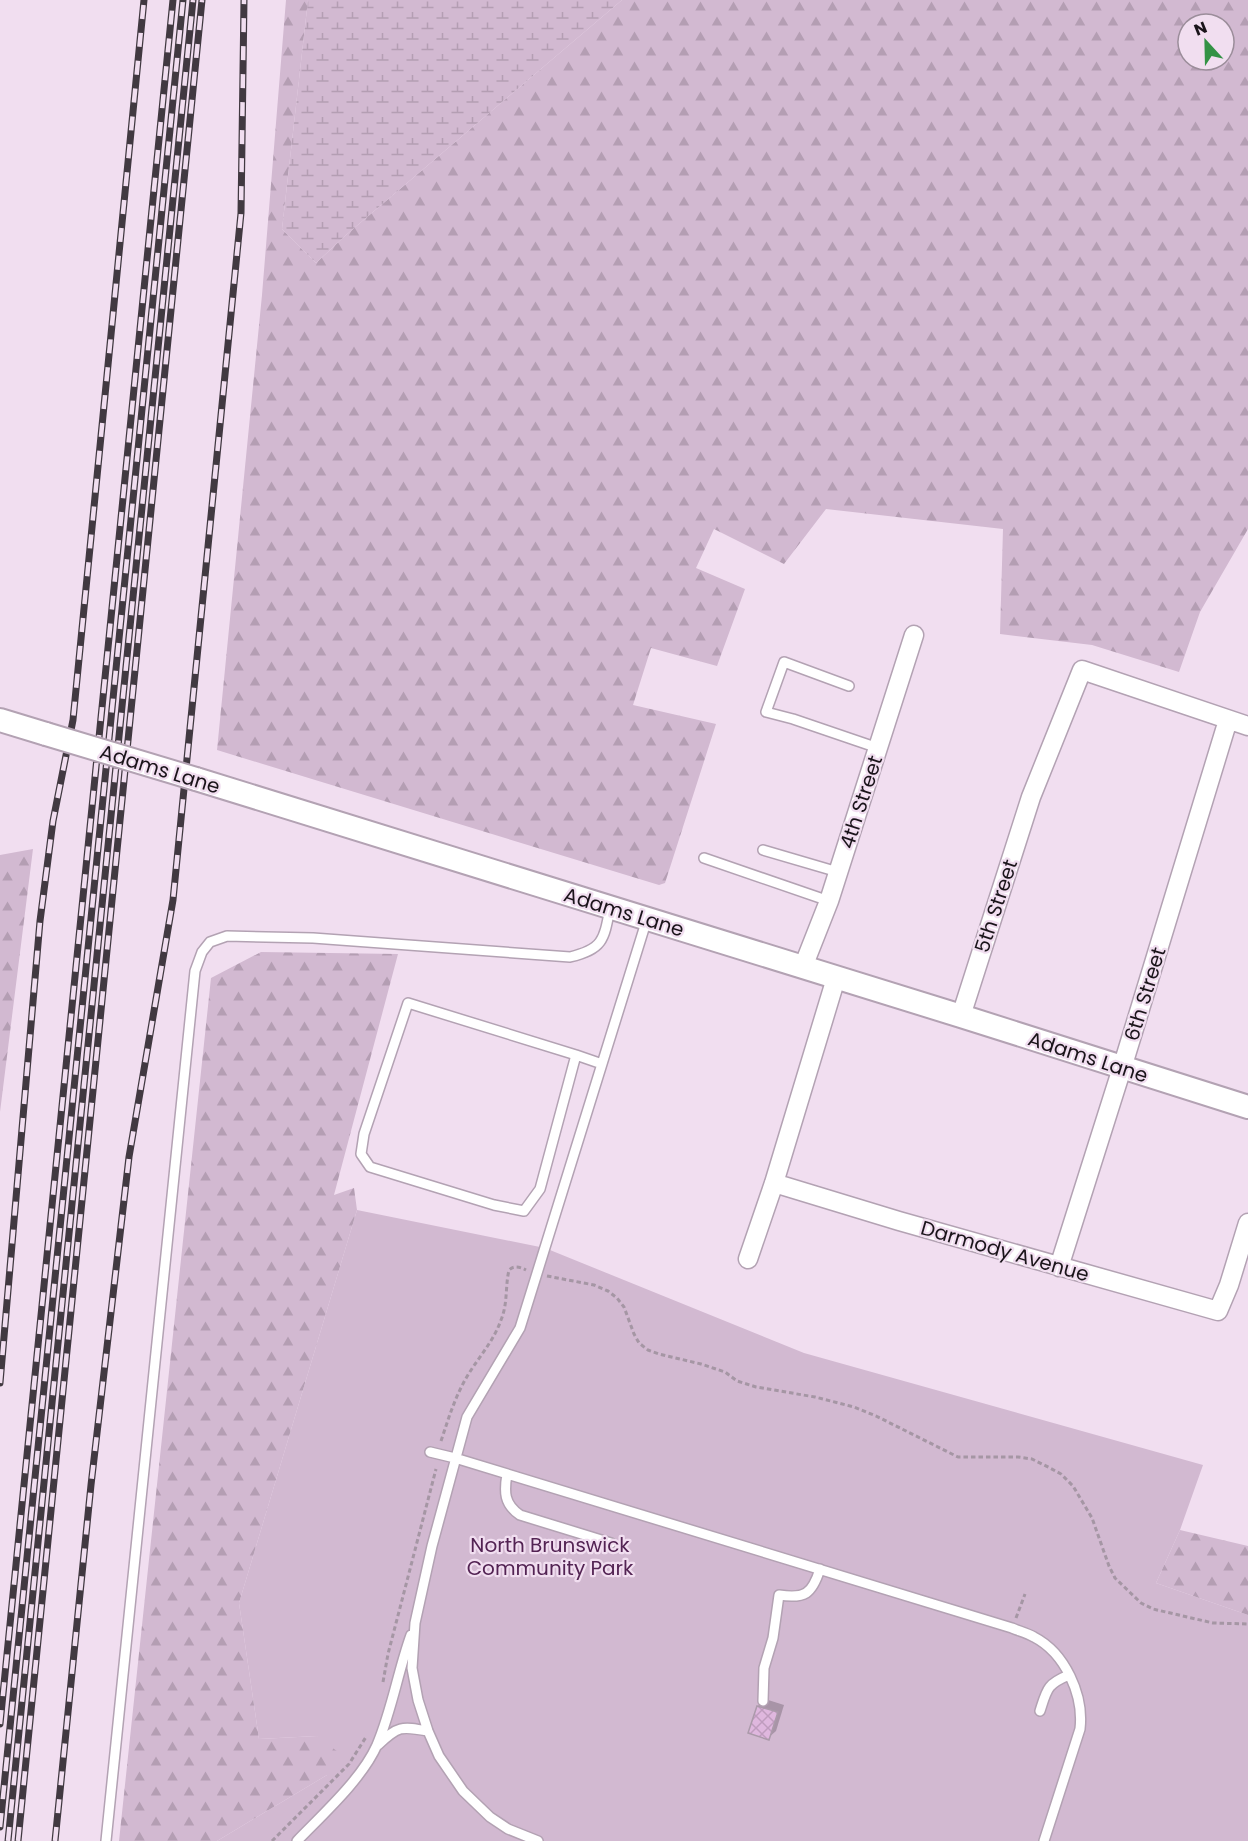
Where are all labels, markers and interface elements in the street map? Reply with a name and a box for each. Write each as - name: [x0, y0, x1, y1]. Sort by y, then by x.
- north arrow: [1176, 12, 1236, 72]
- text: N: [1191, 16, 1210, 41]
- street label: Adams Lane: [96, 737, 224, 801]
- street label: 4th Street: [833, 752, 889, 852]
- street label: 5th Street: [968, 856, 1024, 956]
- street label: Adams Lane: [560, 880, 688, 944]
- street label: 6th Street: [1117, 944, 1173, 1044]
- street label: Adams Lane: [1025, 1024, 1151, 1090]
- street label: Darmody Avenue: [918, 1214, 1092, 1288]
- park label: North Brunswick Community Park: [467, 1531, 634, 1582]

